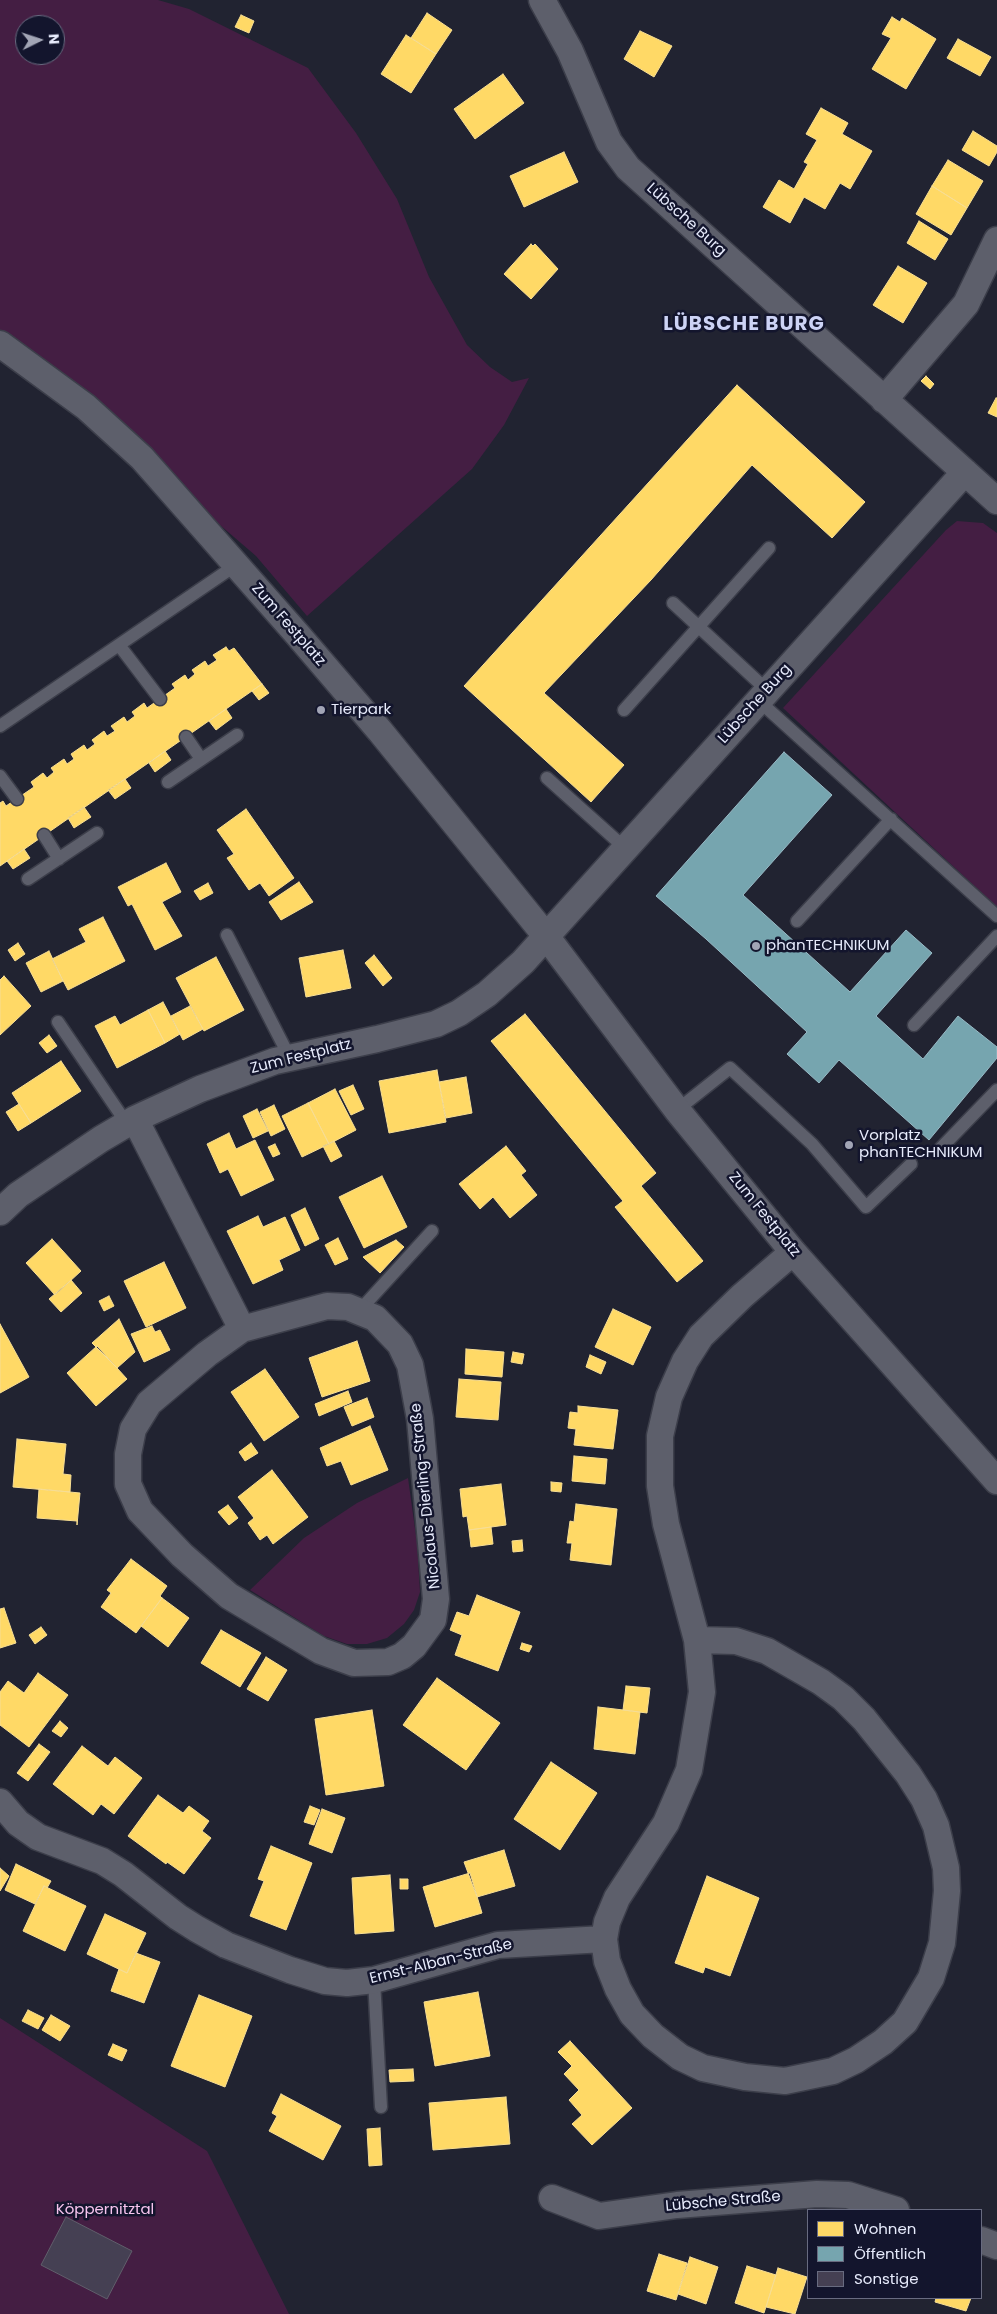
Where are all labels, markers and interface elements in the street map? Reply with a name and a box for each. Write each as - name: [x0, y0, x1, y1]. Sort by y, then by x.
- north arrow: [15, 15, 65, 65]
- text: N: [44, 33, 64, 45]
- street label: Lübsche Burg: [643, 180, 729, 260]
- district label: LÜBSCHE BURG: [662, 313, 826, 337]
- street label: Zum Festplatz: [247, 580, 329, 670]
- street label: Lübsche Burg: [715, 661, 795, 747]
- place label: Tierpark: [331, 701, 391, 719]
- marker: Tierpark: [315, 704, 327, 716]
- place label: phanTECHNIKUM: [766, 937, 890, 955]
- marker: phanTECHNIKUM: [750, 940, 762, 952]
- street label: Zum Festplatz: [249, 1036, 353, 1078]
- place label: Vorplatz phanTECHNIKUM: [859, 1127, 983, 1162]
- marker: Vorplatz phanTECHNIKUM: [843, 1139, 855, 1151]
- street label: Zum Festplatz: [724, 1169, 804, 1261]
- street label: Nicolaus-Dierling-Straße: [407, 1402, 445, 1590]
- street label: Ernst-Alban-Straße: [368, 1936, 514, 1988]
- street label: Lübsche Straße: [665, 2188, 781, 2216]
- park label: Köppernitztal: [56, 2201, 154, 2219]
- legend: [807, 2209, 982, 2299]
- text: Wohnen: [854, 2218, 916, 2239]
- text: Öffentlich: [854, 2243, 926, 2264]
- text: Sonstige: [854, 2268, 918, 2289]

